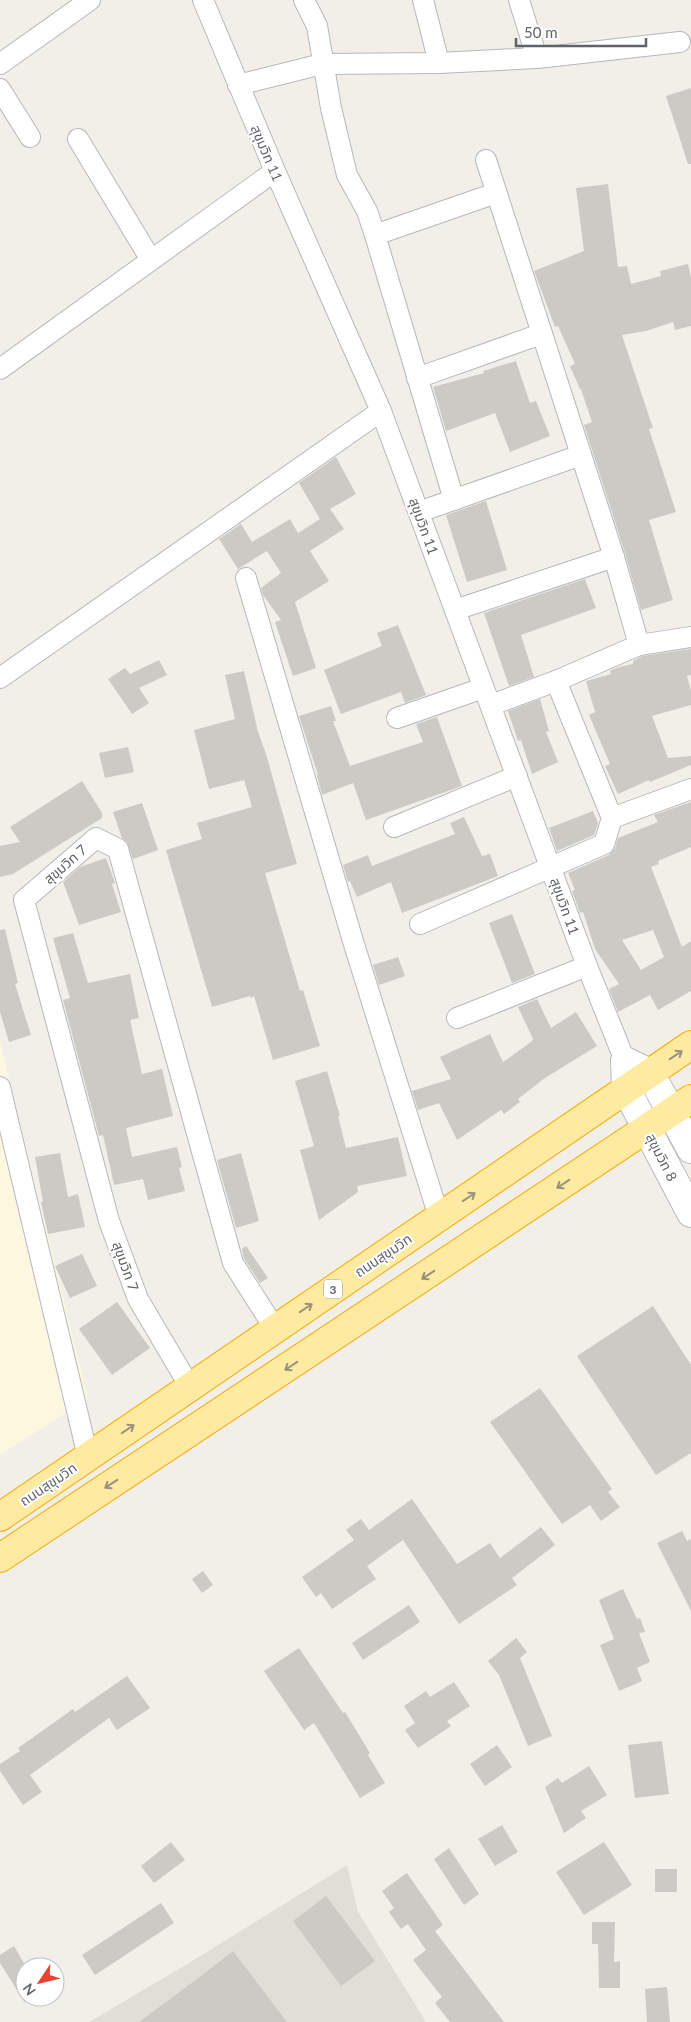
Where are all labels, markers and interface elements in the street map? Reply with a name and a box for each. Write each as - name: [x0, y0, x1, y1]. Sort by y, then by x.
- scale bar: [516, 15, 646, 47]
- text: 50 m: [524, 23, 558, 41]
- street label: สุขุมวิท 11: [247, 122, 286, 184]
- street label: สุขุมวิท 11: [405, 495, 442, 557]
- street label: สุขุมวิท 7: [40, 841, 91, 888]
- street label: สุขุมวิท 11: [546, 875, 583, 937]
- one-way arrow: [669, 1050, 683, 1060]
- street label: สุขุมวิท 8: [642, 1130, 681, 1184]
- one-way arrow: [556, 1180, 570, 1190]
- one-way arrow: [462, 1191, 476, 1202]
- street label: ถนนสุขุมวิท: [351, 1230, 415, 1281]
- street label: สุขุมวิท 7: [108, 1239, 143, 1293]
- one-way arrow: [421, 1270, 435, 1280]
- road number: 3: [324, 1280, 342, 1298]
- one-way arrow: [298, 1303, 312, 1313]
- one-way arrow: [284, 1361, 298, 1371]
- one-way arrow: [121, 1424, 135, 1434]
- street label: ถนนสุขุมวิท: [16, 1459, 80, 1510]
- one-way arrow: [104, 1479, 118, 1489]
- north arrow: [15, 1957, 65, 2007]
- text: N: [19, 1980, 39, 1999]

